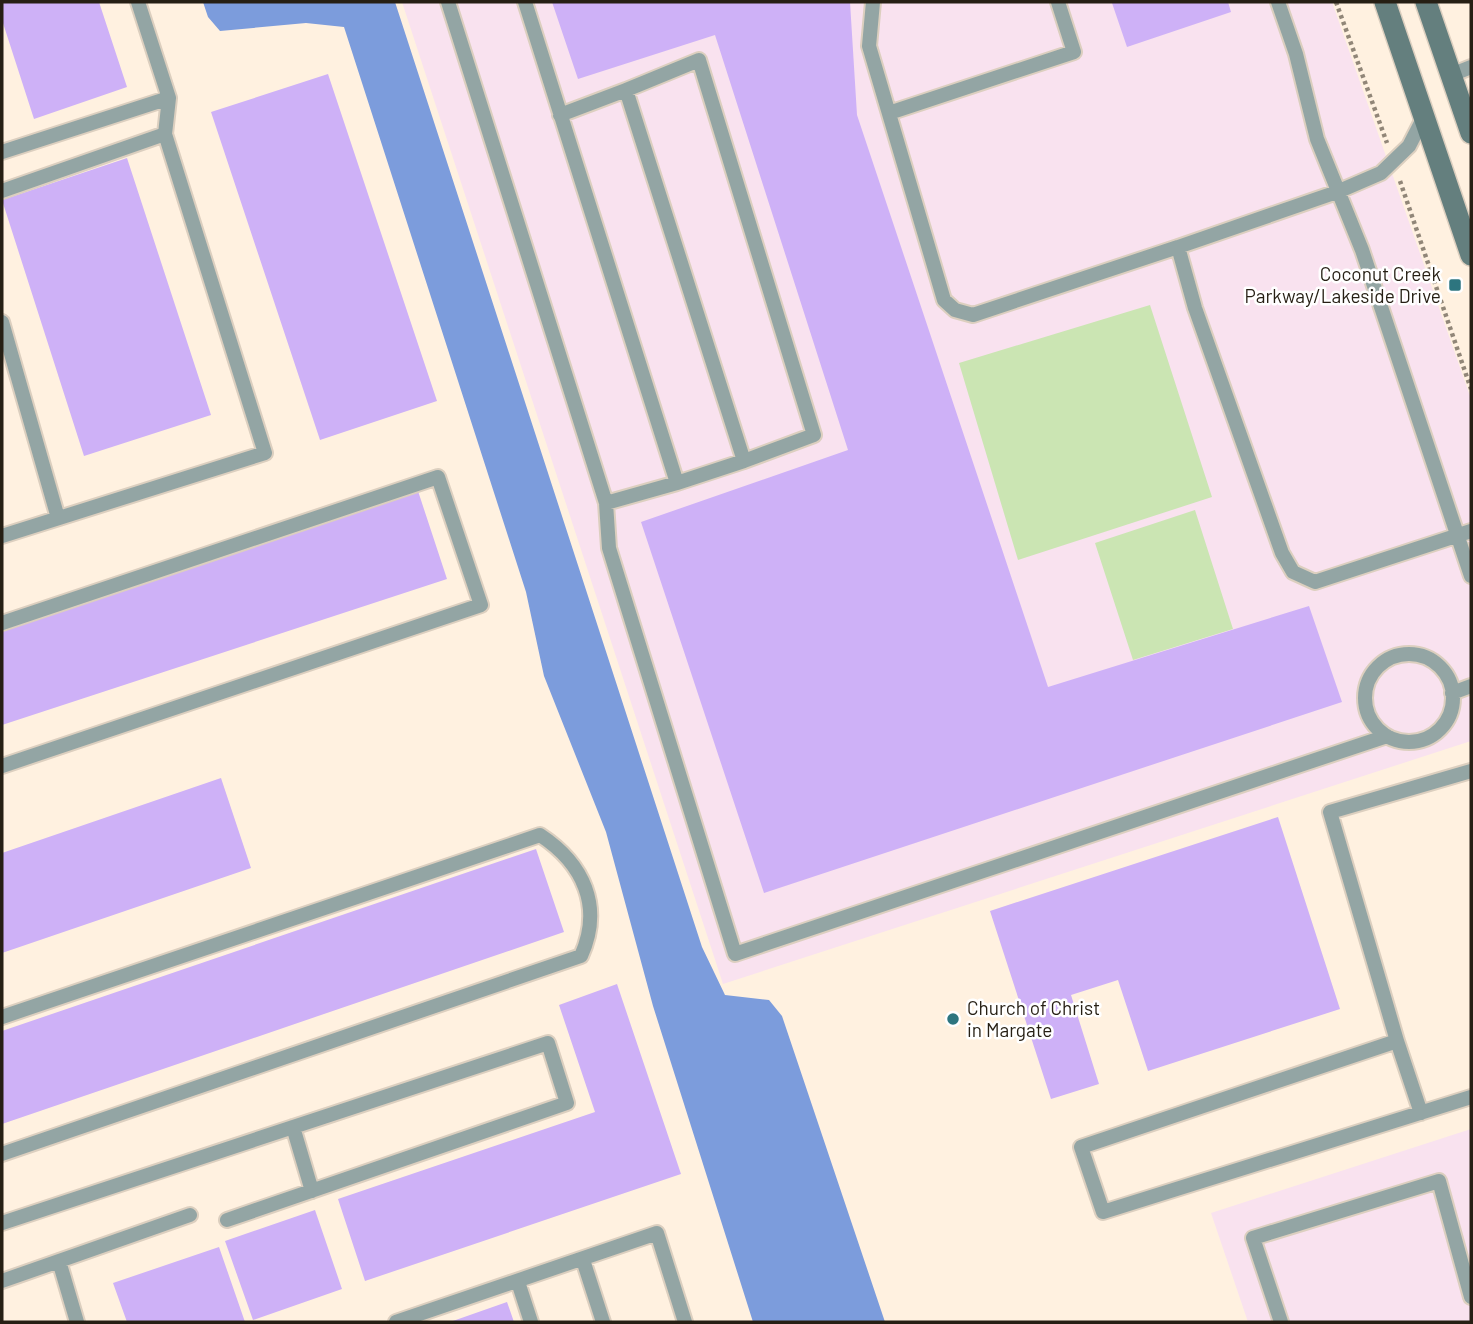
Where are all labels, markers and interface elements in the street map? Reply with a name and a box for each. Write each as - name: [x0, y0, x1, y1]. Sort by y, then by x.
- place label: Coconut Creek Parkway/Lakeside Drive: [1245, 262, 1441, 307]
- marker: Coconut Creek Parkway/Lakeside Drive: [1447, 277, 1463, 293]
- place label: Church of Christ in Margate: [967, 996, 1100, 1041]
- marker: Church of Christ in Margate: [945, 1011, 961, 1027]

